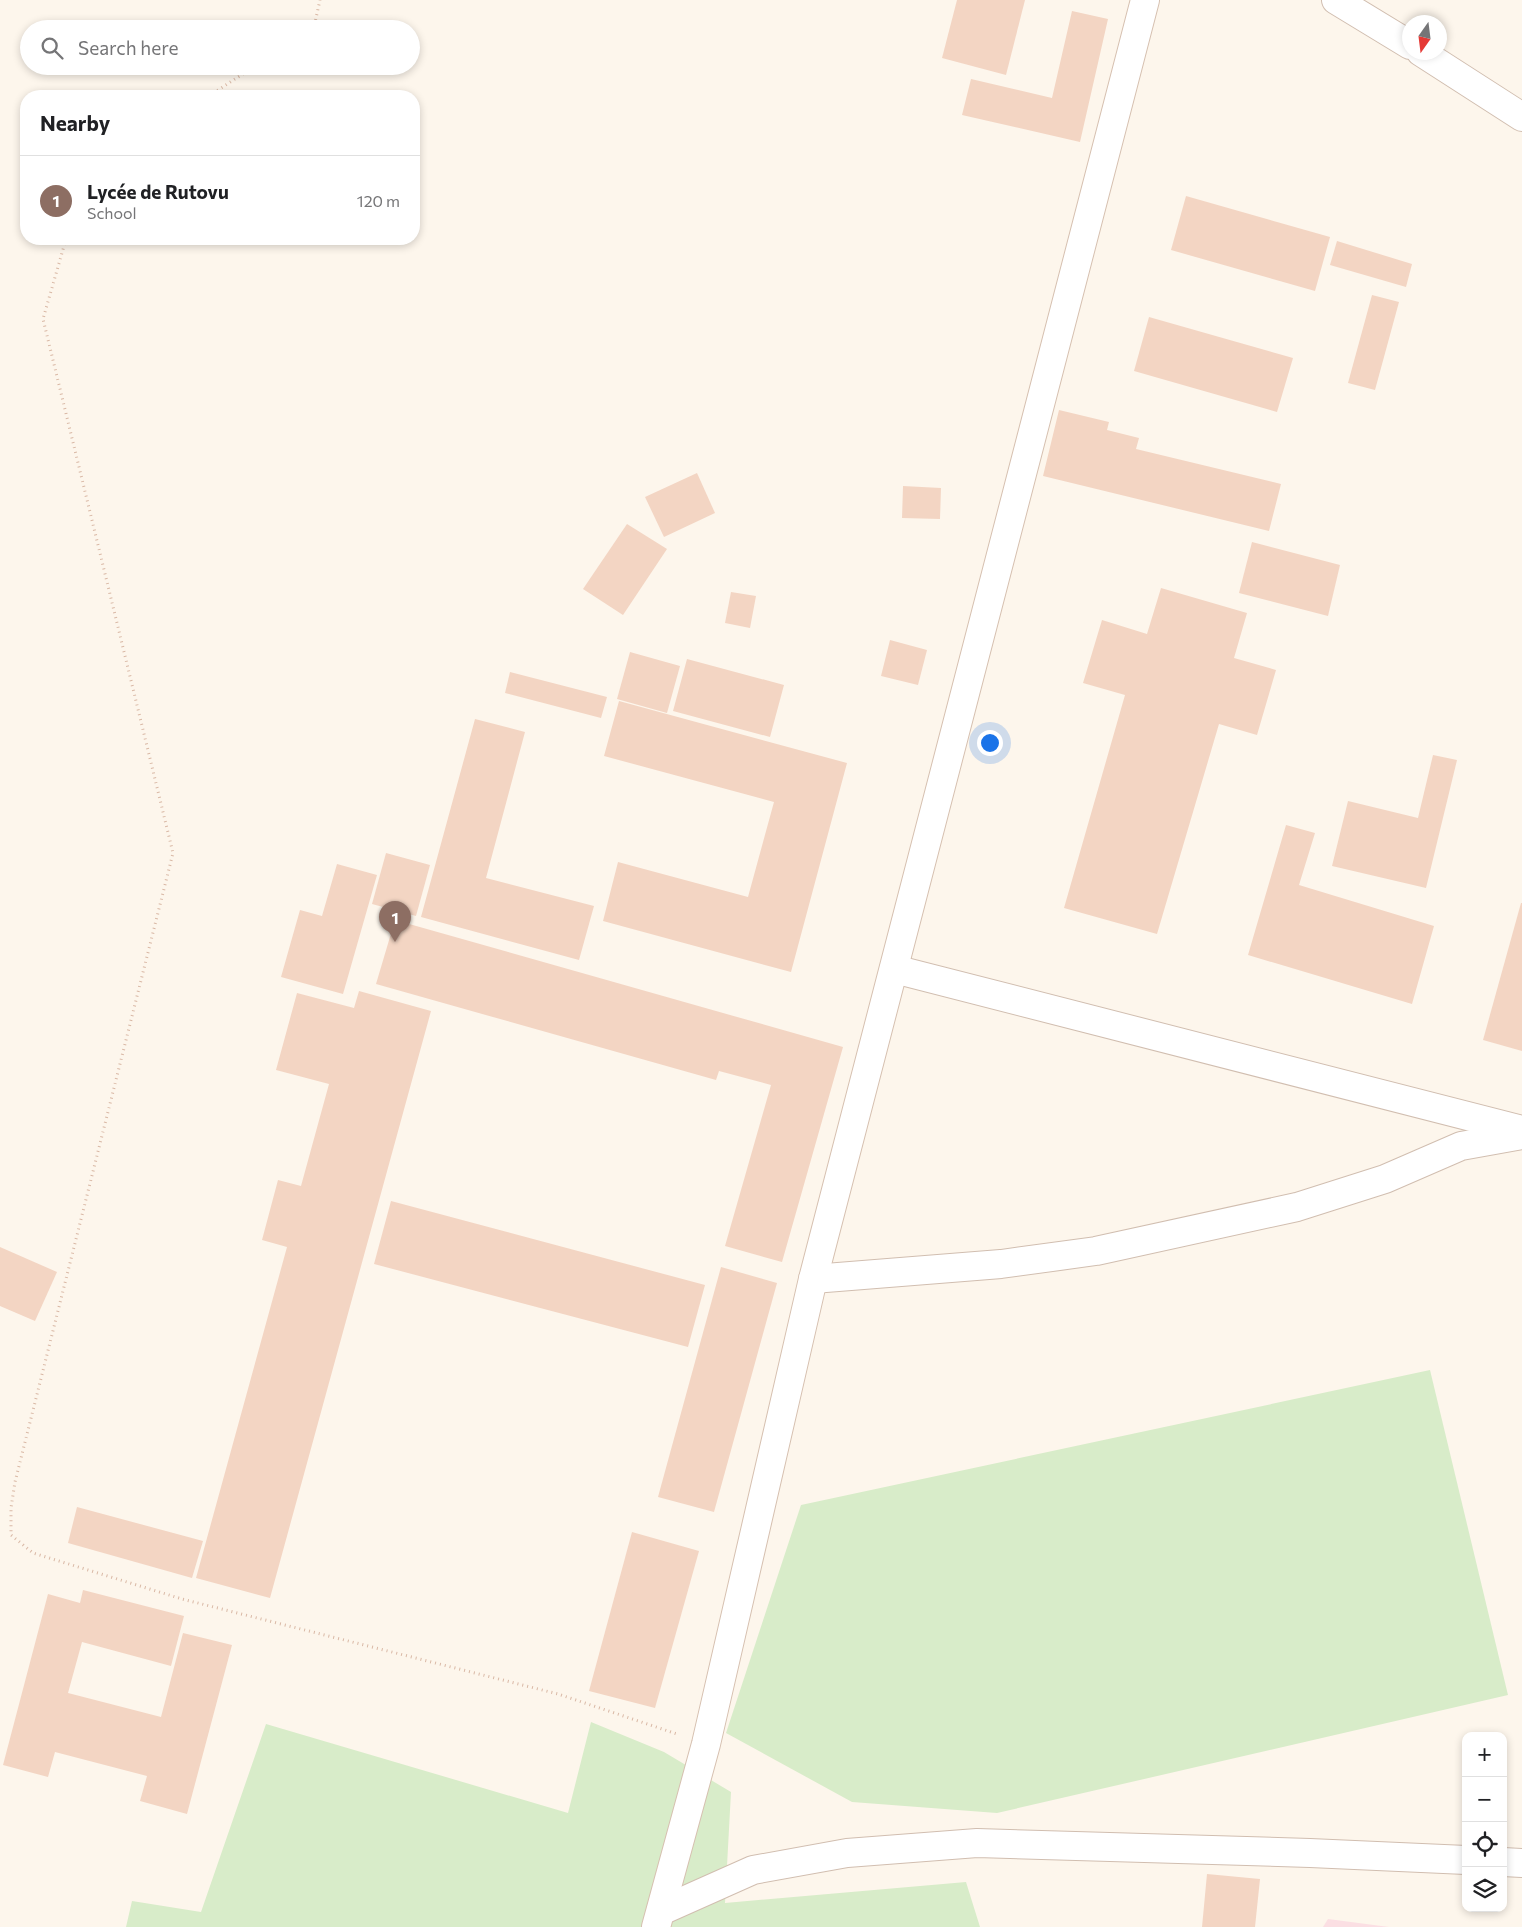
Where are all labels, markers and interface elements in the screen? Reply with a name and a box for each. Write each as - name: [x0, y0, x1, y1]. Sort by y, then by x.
- north arrow: [1402, 15, 1447, 60]
- search box: [20, 20, 420, 75]
- icon: search: [38, 34, 66, 62]
- text: Search here: [78, 36, 178, 59]
- text: Nearby: [40, 110, 110, 135]
- text: Lycée de Rutovu: [87, 180, 229, 203]
- text: 1: [52, 191, 60, 210]
- text: 120 m: [357, 191, 400, 210]
- text: School: [87, 203, 137, 222]
- your location: [977, 730, 1003, 756]
- pin: 1: [379, 901, 411, 942]
- map controls: [1462, 1732, 1507, 1912]
- button: +: [1462, 1732, 1507, 1777]
- button: −: [1462, 1777, 1507, 1822]
- button: locate: [1462, 1822, 1507, 1867]
- button: layers: [1462, 1867, 1507, 1912]

